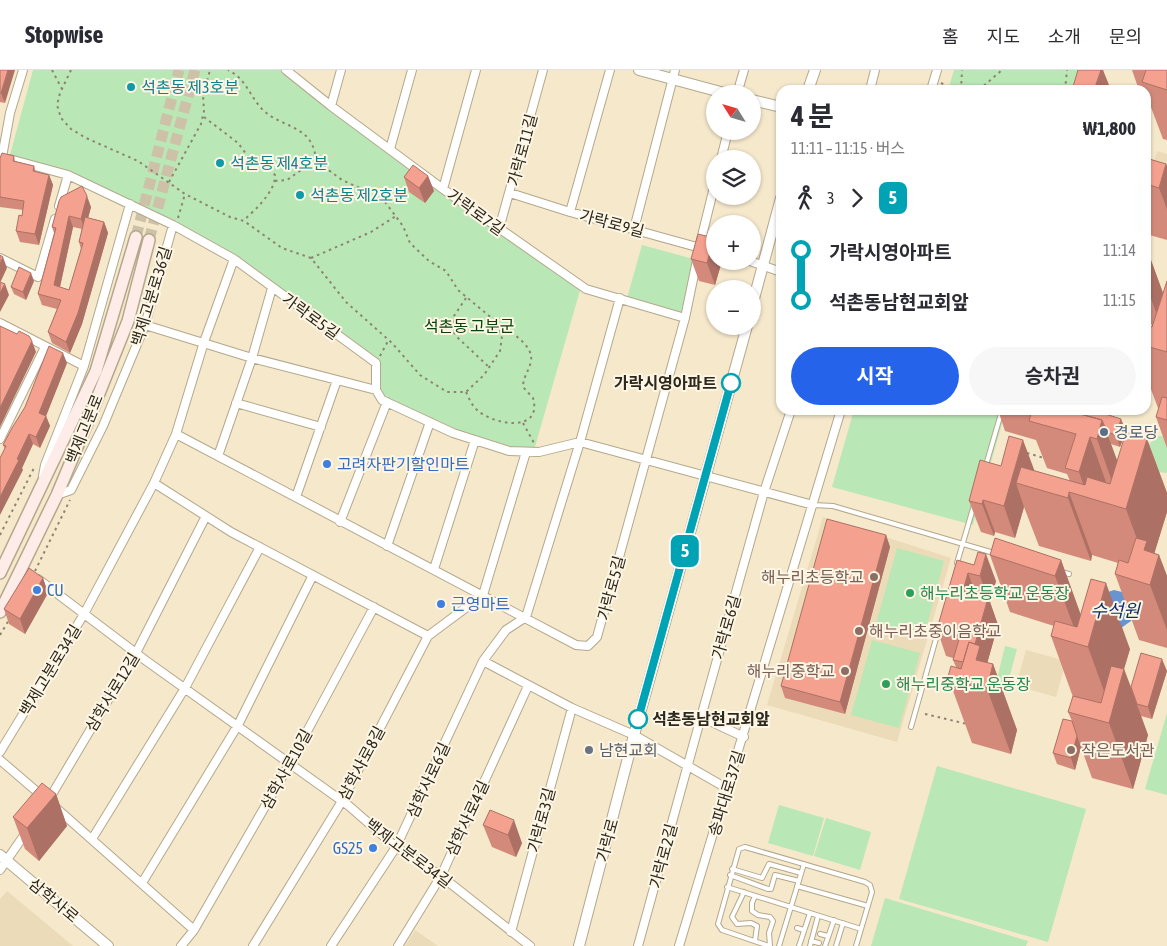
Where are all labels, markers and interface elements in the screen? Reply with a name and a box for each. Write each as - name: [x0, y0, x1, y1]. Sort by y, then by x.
- text: Stopwise: [25, 21, 103, 48]
- text: 홈: [942, 26, 959, 47]
- text: 지도: [987, 26, 1020, 47]
- text: 소개: [1048, 26, 1081, 47]
- text: 문의: [1109, 26, 1142, 47]
- place label: 석촌동 제3호분: [141, 78, 239, 96]
- marker: 석촌동 제3호분: [125, 81, 137, 93]
- north arrow: [706, 85, 761, 140]
- map controls: [706, 85, 761, 335]
- text: 4 분: [791, 100, 834, 132]
- street label: 가락로11길: [504, 112, 540, 188]
- text: ₩1,800: [1083, 117, 1136, 139]
- text: 11:11 – 11:15 · 버스: [791, 139, 905, 157]
- button: layers: [706, 150, 761, 205]
- place label: 석촌동 제4호분: [230, 154, 328, 172]
- marker: 석촌동 제4호분: [214, 157, 226, 169]
- icon: walk: [791, 184, 819, 212]
- icon: forward: [843, 184, 871, 212]
- street label: 가락로7길: [444, 185, 508, 239]
- place label: 석촌동 제2호분: [310, 186, 408, 204]
- text: 5: [889, 187, 897, 208]
- marker: 석촌동 제2호분: [294, 189, 306, 201]
- text: 3: [827, 189, 835, 207]
- street label: 가락로9길: [578, 206, 646, 240]
- button: +: [706, 215, 761, 270]
- text: 가락시영아파트: [829, 241, 951, 263]
- text: 11:14: [1103, 241, 1136, 259]
- street label: 백제고분로36길: [127, 244, 175, 348]
- button: −: [706, 280, 761, 335]
- street label: 가락로5길: [279, 289, 343, 343]
- text: 석촌동남현교회앞: [829, 291, 969, 313]
- text: 11:15: [1103, 291, 1136, 309]
- park label: 석촌동 고분군: [424, 317, 515, 335]
- button: 시작: [791, 347, 959, 405]
- button: 승차권: [969, 347, 1136, 405]
- marker: 가락시영아파트: [721, 373, 741, 393]
- place label: 가락시영아파트: [614, 374, 717, 392]
- street label: 백제고분로: [62, 391, 106, 466]
- place label: 경로당: [1114, 423, 1158, 441]
- marker: 경로당: [1098, 426, 1110, 438]
- place label: 고려자판기할인마트: [337, 455, 469, 473]
- marker: 고려자판기할인마트: [321, 458, 333, 470]
- line badge: 5: [669, 535, 701, 567]
- text: 5: [681, 540, 689, 561]
- street label: 가락로5길: [594, 554, 628, 622]
- place label: 해누리초등학교: [761, 568, 864, 586]
- marker: 해누리초등학교: [868, 571, 880, 583]
- place label: CU: [47, 581, 64, 599]
- marker: CU: [31, 584, 43, 596]
- place label: 해누리초등학교 운동장: [920, 584, 1070, 602]
- marker: 해누리초등학교 운동장: [904, 587, 916, 599]
- street label: 가락로6길: [708, 593, 744, 661]
- place label: 근영마트: [451, 595, 510, 613]
- marker: 근영마트: [435, 598, 447, 610]
- water label: 수석원: [1090, 600, 1141, 621]
- street label: 백제고분로34길: [16, 621, 84, 719]
- place label: 해누리초중이음학교: [869, 622, 1001, 640]
- marker: 해누리초중이음학교: [853, 625, 865, 637]
- street label: 삼학사로12길: [81, 649, 143, 735]
- place label: 해누리중학교: [747, 662, 835, 680]
- marker: 해누리중학교: [839, 665, 851, 677]
- place label: 해누리중학교 운동장: [896, 675, 1031, 693]
- marker: 해누리중학교 운동장: [880, 678, 892, 690]
- marker: 석촌동남현교회앞: [628, 709, 648, 729]
- place label: 석촌동남현교회앞: [652, 710, 770, 728]
- street label: 삼학사로8길: [334, 723, 388, 803]
- street label: 삼학사로10길: [257, 726, 315, 812]
- street label: 삼학사로6길: [403, 739, 453, 821]
- place label: 남현교회: [599, 741, 658, 759]
- place label: 작은도서관: [1081, 741, 1155, 759]
- marker: 남현교회: [583, 744, 595, 756]
- marker: 작은도서관: [1065, 744, 1077, 756]
- street label: 송파대로37길: [704, 748, 748, 838]
- street label: 삼학사로4길: [442, 777, 492, 859]
- street label: 가락로3길: [524, 786, 558, 854]
- street label: 백제고분로34길: [362, 815, 456, 891]
- street label: 가락로: [593, 816, 621, 864]
- street label: 가락로2길: [646, 822, 680, 890]
- place label: GS25: [333, 839, 363, 857]
- marker: GS25: [367, 842, 379, 854]
- street label: 삼학사로: [26, 874, 83, 926]

